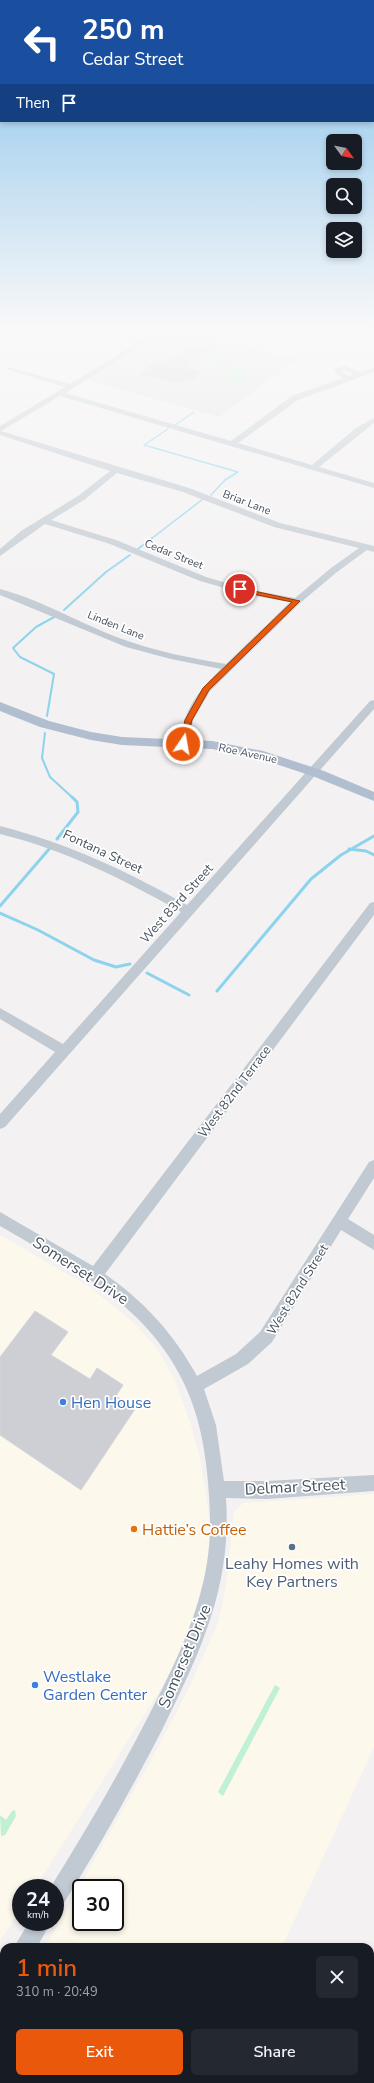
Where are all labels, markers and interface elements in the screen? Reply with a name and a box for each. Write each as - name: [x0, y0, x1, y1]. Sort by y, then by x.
- text: 250 m: [82, 11, 165, 49]
- icon: left: [16, 16, 68, 68]
- text: Cedar Street: [82, 47, 183, 71]
- icon: arrive: [58, 92, 80, 114]
- text: Then: [16, 93, 50, 113]
- north arrow: [326, 134, 362, 170]
- map controls: [326, 134, 362, 258]
- button: search: [326, 178, 362, 214]
- button: layers: [326, 222, 362, 258]
- street label: Briar Lane: [221, 486, 273, 519]
- street label: Cedar Street: [142, 536, 205, 573]
- pin: [223, 572, 257, 606]
- icon: arrive: [229, 578, 251, 600]
- street label: Linden Lane: [85, 607, 147, 644]
- position arrow: [162, 723, 204, 765]
- street label: Roe Avenue: [217, 740, 279, 767]
- street label: Fontana Street: [60, 826, 146, 878]
- street label: West 83rd Street: [136, 860, 218, 947]
- street label: West 82nd Terrace: [194, 1042, 275, 1141]
- street label: Somerset Drive: [28, 1232, 133, 1310]
- street label: West 82nd Street: [263, 1240, 333, 1338]
- place label: Hen House: [71, 1392, 151, 1414]
- marker: Hen House: [58, 1397, 68, 1407]
- street label: Delmar Street: [244, 1473, 346, 1501]
- place label: Hattie’s Coffee: [142, 1519, 247, 1541]
- marker: Hattie’s Coffee: [129, 1524, 139, 1534]
- marker: Leahy Homes with Key Partners: [287, 1542, 297, 1552]
- place label: Leahy Homes with Key Partners: [225, 1553, 359, 1593]
- street label: Somerset Drive: [153, 1601, 217, 1712]
- place label: Westlake Garden Center: [43, 1666, 148, 1706]
- marker: Westlake Garden Center: [30, 1680, 40, 1690]
- speed limit sign: 30: [72, 1879, 124, 1931]
- text: 24: [26, 1886, 50, 1913]
- text: km/h: [27, 1908, 49, 1922]
- text: 1 min: [16, 1952, 77, 1984]
- button: close: [316, 1956, 358, 1998]
- text: 310 m · 20:49: [16, 1983, 98, 2001]
- button: Exit: [16, 2029, 183, 2075]
- button: Share: [191, 2029, 358, 2075]

